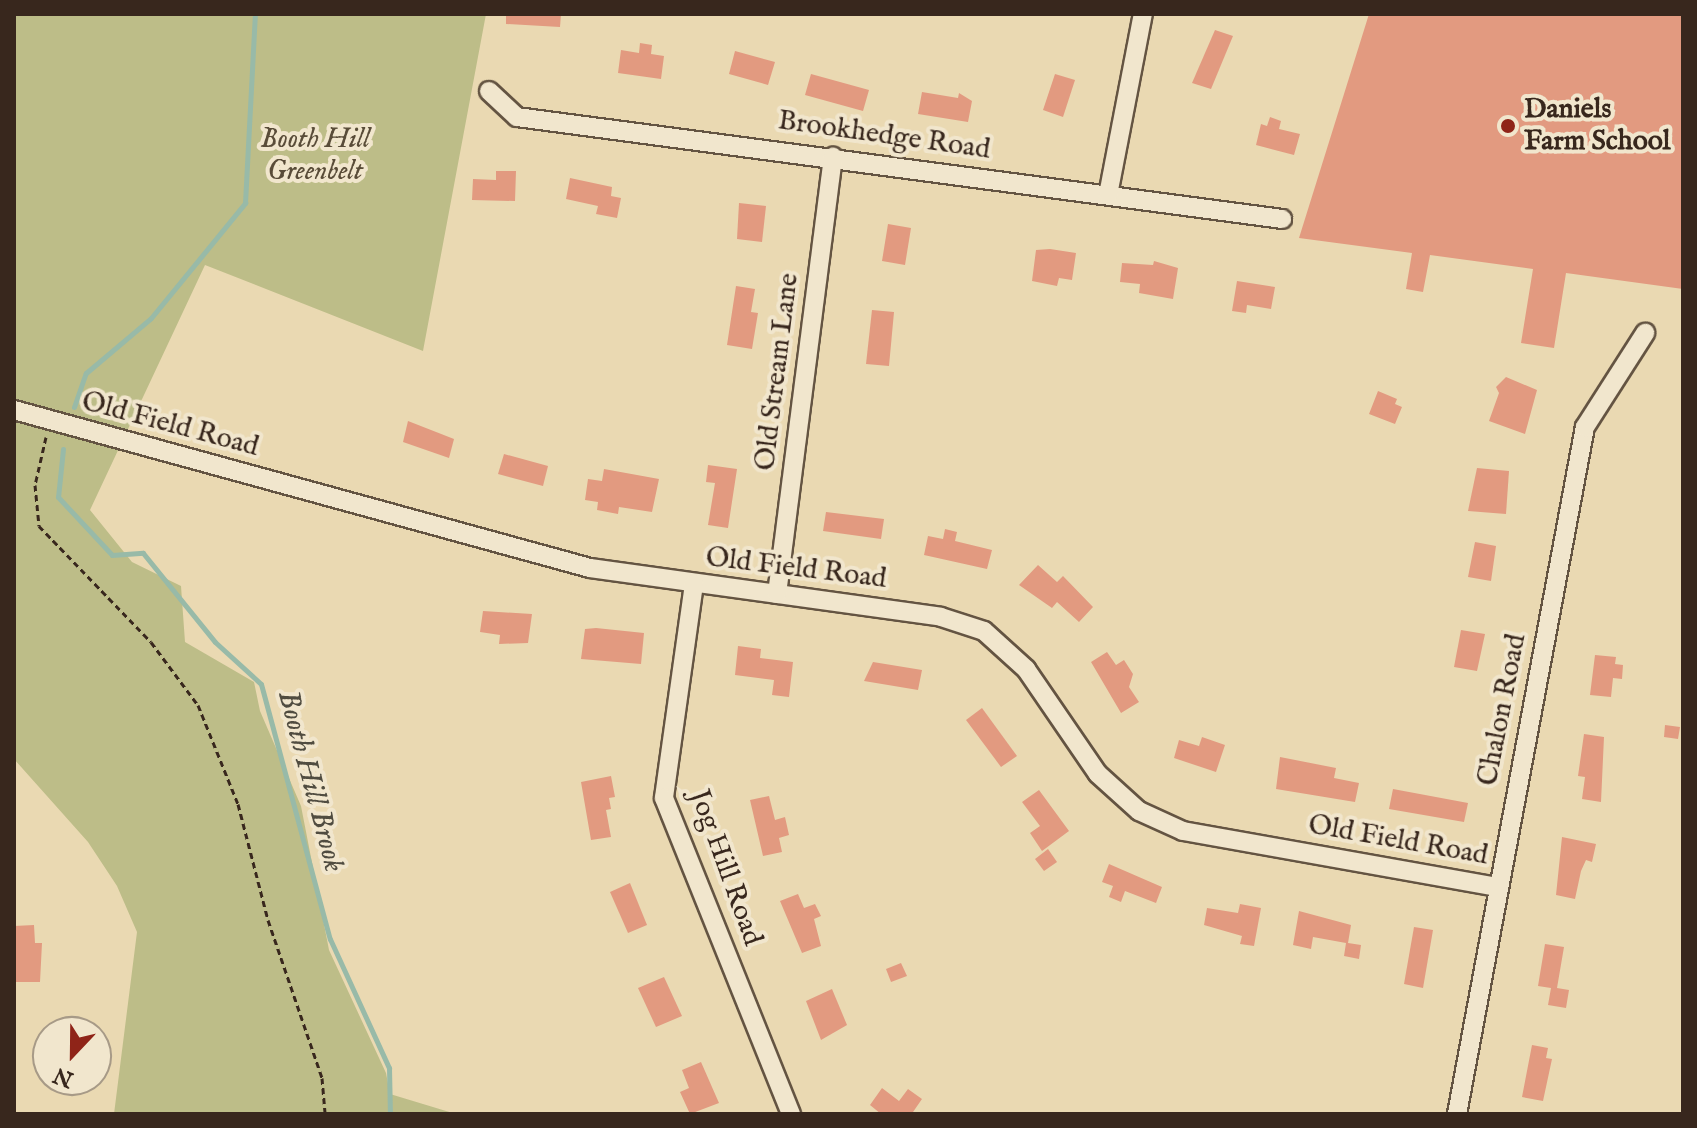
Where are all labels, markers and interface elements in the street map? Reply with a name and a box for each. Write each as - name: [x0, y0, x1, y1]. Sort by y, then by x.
- place label: Daniels Farm School: [1524, 93, 1670, 159]
- street label: Brookhedge Road: [776, 104, 992, 168]
- marker: Daniels Farm School: [1499, 117, 1517, 135]
- park label: Booth Hill Greenbelt: [260, 123, 370, 189]
- street label: Old Stream Lane: [749, 271, 807, 473]
- street label: Old Field Road: [78, 385, 262, 465]
- street label: Old Field Road: [704, 541, 888, 597]
- street label: Chalon Road: [1472, 631, 1534, 789]
- water label: Booth Hill Brook: [268, 686, 352, 876]
- street label: Jog Hill Road: [681, 786, 769, 950]
- street label: Old Field Road: [1306, 809, 1490, 873]
- north arrow: [32, 1016, 112, 1096]
- text: N: [50, 1060, 78, 1093]

